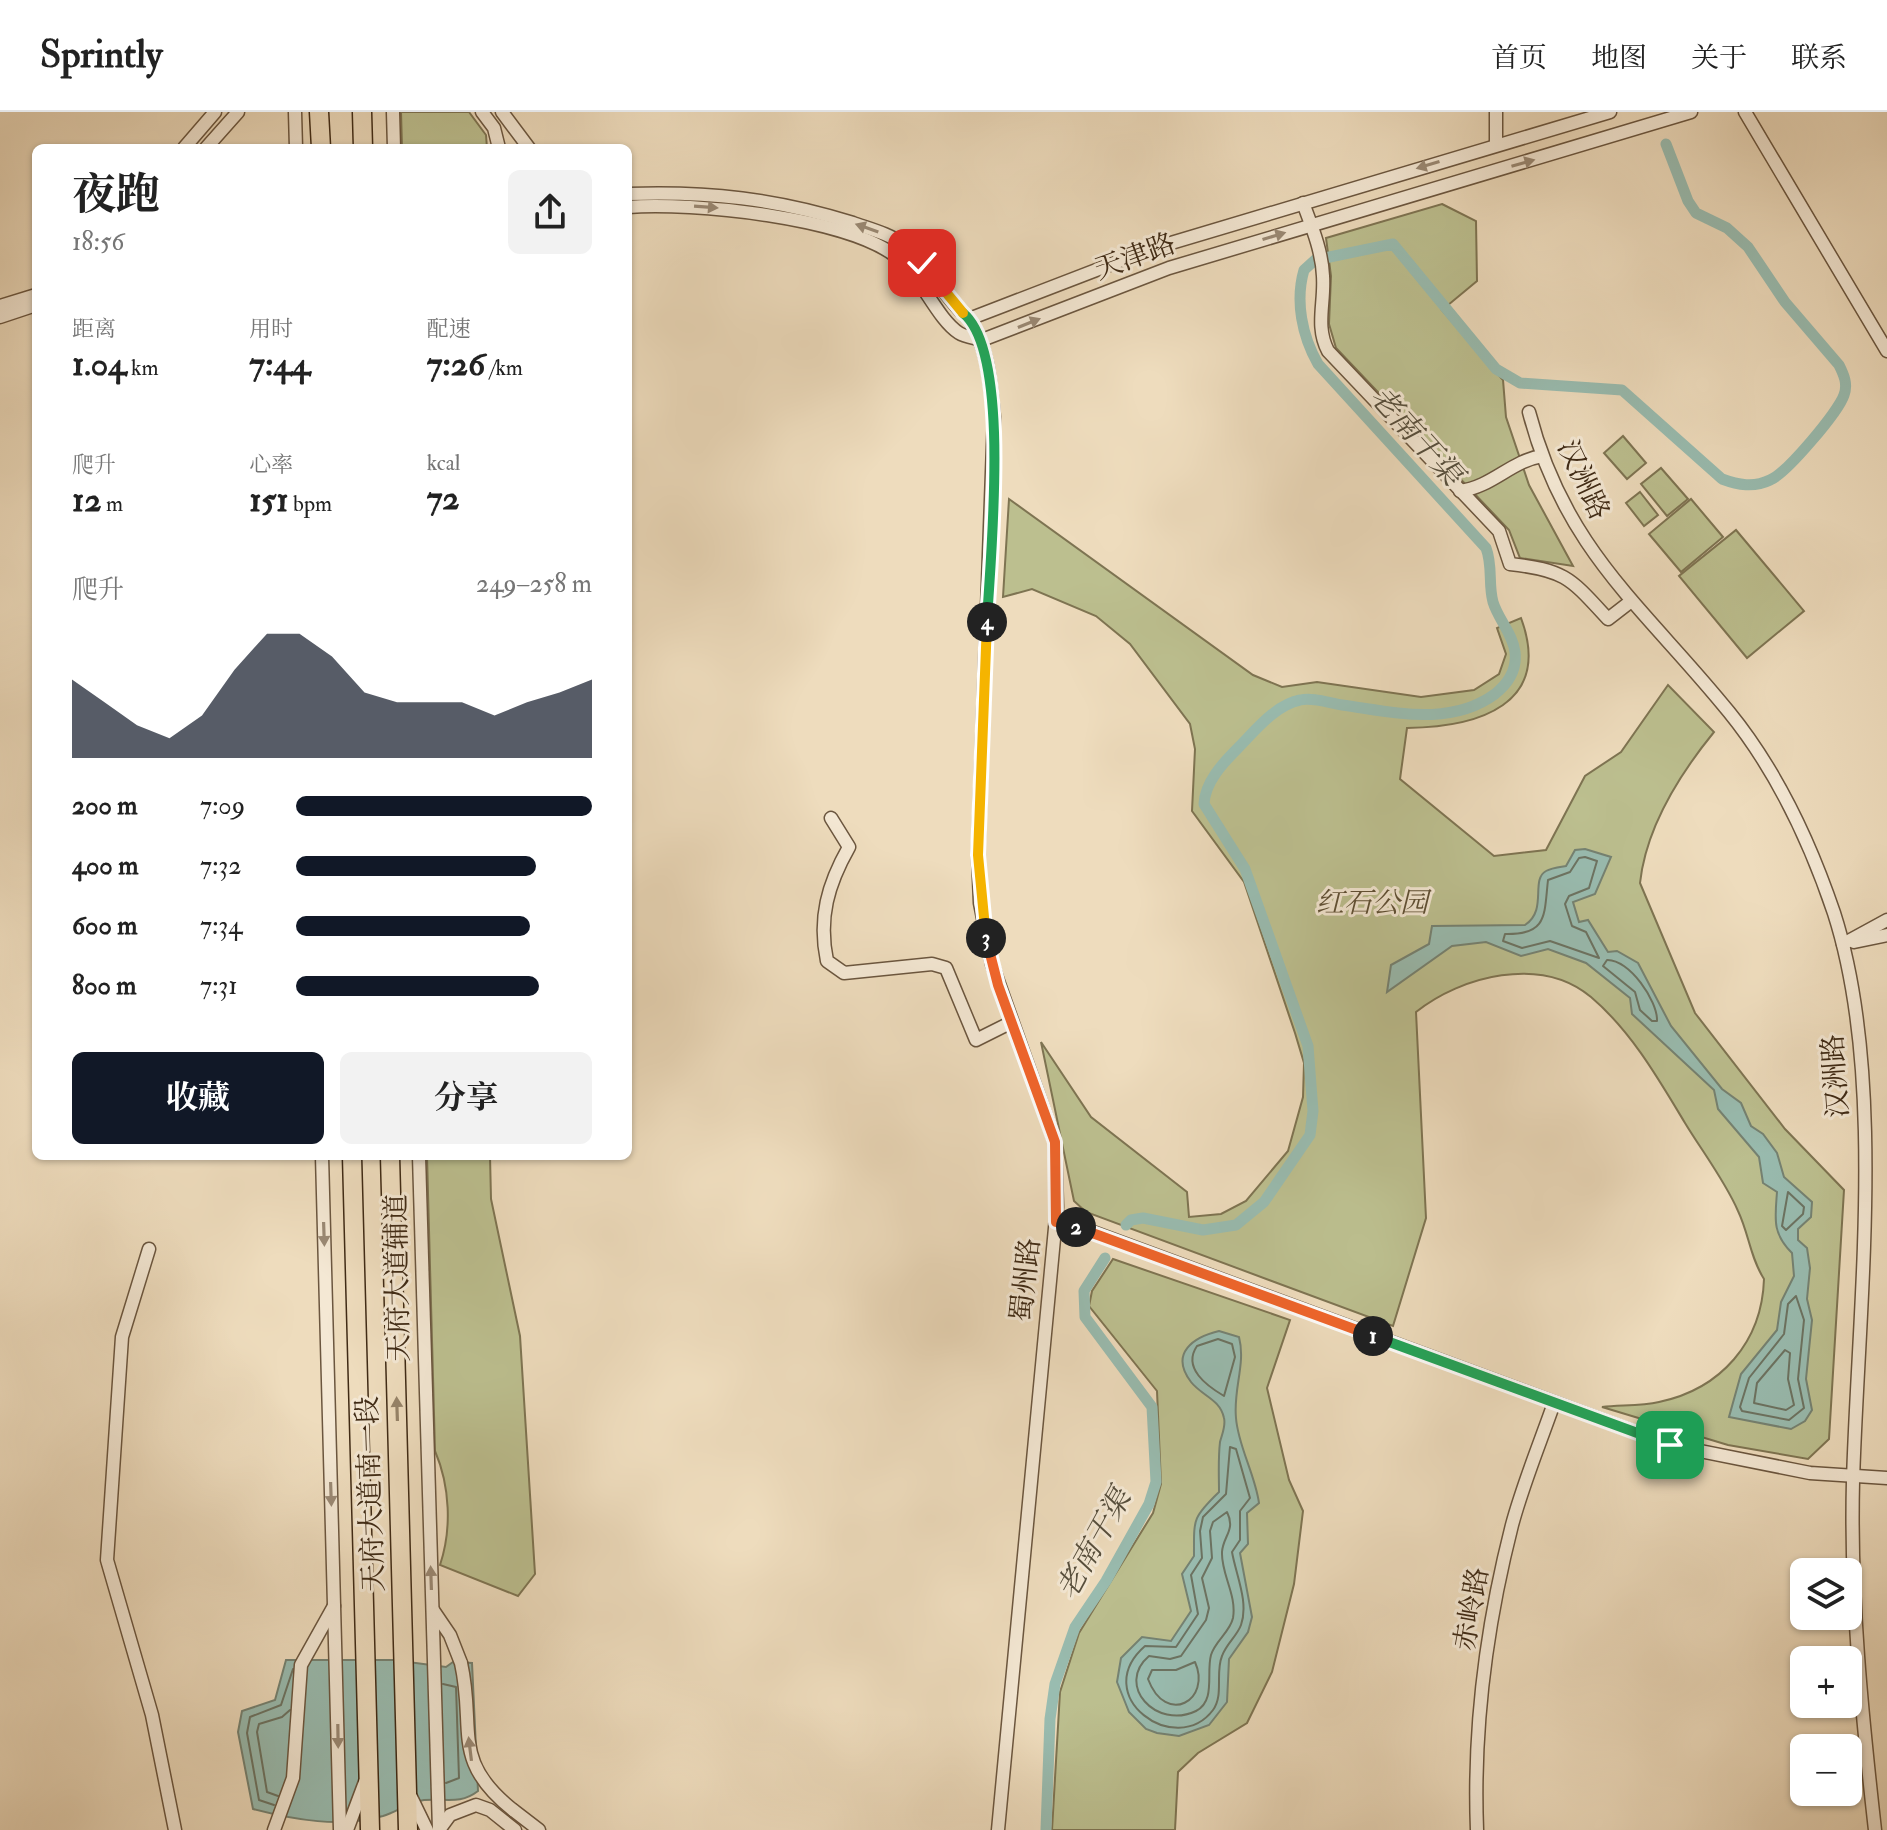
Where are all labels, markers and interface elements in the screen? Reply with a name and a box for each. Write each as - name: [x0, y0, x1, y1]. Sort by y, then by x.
- text: Sprintly: [40, 31, 162, 79]
- text: 首页: [1491, 41, 1547, 76]
- text: 地图: [1591, 41, 1647, 76]
- text: 关于: [1691, 41, 1747, 76]
- text: 联系: [1791, 41, 1847, 76]
- one-way arrow: [1511, 156, 1536, 168]
- one-way arrow: [1415, 159, 1439, 172]
- text: 夜跑: [72, 168, 160, 223]
- button: share: [508, 170, 592, 254]
- one-way arrow: [694, 200, 719, 213]
- one-way arrow: [855, 222, 879, 234]
- text: 18:56: [72, 226, 124, 258]
- street label: 天津路: [1090, 226, 1180, 288]
- pin: [888, 229, 956, 297]
- one-way arrow: [1262, 229, 1286, 242]
- icon: check: [900, 241, 944, 285]
- text: 距离: [72, 315, 116, 343]
- text: 用时: [249, 315, 293, 343]
- text: 配速: [427, 315, 471, 343]
- one-way arrow: [1017, 316, 1041, 329]
- text: 1.04: [72, 343, 126, 386]
- text: 7:44: [249, 343, 310, 386]
- text: 7:26: [427, 343, 485, 386]
- text: km: [126, 354, 159, 382]
- text: /km: [485, 354, 523, 382]
- water label: 老南干渠: [1362, 379, 1473, 496]
- street label: 汉洲路: [1549, 435, 1617, 525]
- text: kcal: [427, 449, 460, 477]
- text: 爬升: [72, 451, 116, 479]
- text: 心率: [249, 451, 293, 479]
- text: 72: [427, 477, 460, 520]
- text: 12: [72, 479, 101, 522]
- text: 151: [249, 479, 288, 522]
- text: m: [101, 490, 123, 518]
- text: bpm: [288, 490, 332, 518]
- text: 249–258 m: [476, 568, 592, 600]
- text: 爬升: [72, 574, 124, 606]
- pin: 4: [967, 602, 1007, 642]
- text: 4: [981, 608, 993, 636]
- text: 200 m: [72, 790, 137, 822]
- text: 7:09: [200, 790, 245, 822]
- text: 400 m: [72, 850, 138, 882]
- text: 7:32: [200, 850, 242, 882]
- park label: 红石公园: [1316, 886, 1432, 921]
- text: 600 m: [72, 910, 137, 942]
- text: 7:34: [200, 910, 242, 942]
- pin: 3: [966, 918, 1006, 958]
- text: 3: [982, 924, 990, 952]
- text: 800 m: [72, 970, 137, 1002]
- text: 7:31: [200, 970, 238, 1002]
- street label: 汉洲路: [1816, 1033, 1856, 1119]
- button: 收藏: [72, 1052, 324, 1144]
- button: 分享: [340, 1052, 592, 1144]
- street label: 天府大道辅道: [379, 1194, 417, 1362]
- pin: 2: [1056, 1207, 1096, 1247]
- text: 2: [1070, 1213, 1082, 1241]
- one-way arrow: [318, 1222, 331, 1247]
- street label: 蜀州路: [1004, 1236, 1048, 1324]
- pin: 1: [1353, 1316, 1393, 1356]
- text: 1: [1369, 1322, 1377, 1350]
- street label: 天府大道南一段: [350, 1395, 392, 1593]
- one-way arrow: [390, 1396, 403, 1421]
- pin: [1636, 1411, 1704, 1479]
- icon: arrive: [1648, 1423, 1692, 1467]
- water label: 老南干渠: [1049, 1479, 1141, 1605]
- one-way arrow: [325, 1482, 338, 1507]
- map controls: [1790, 1558, 1862, 1806]
- button: layers: [1790, 1558, 1862, 1630]
- one-way arrow: [425, 1565, 438, 1590]
- street label: 赤岭路: [1447, 1565, 1497, 1653]
- button: +: [1790, 1646, 1862, 1718]
- one-way arrow: [331, 1724, 344, 1749]
- button: −: [1790, 1734, 1862, 1806]
- one-way arrow: [463, 1736, 476, 1761]

